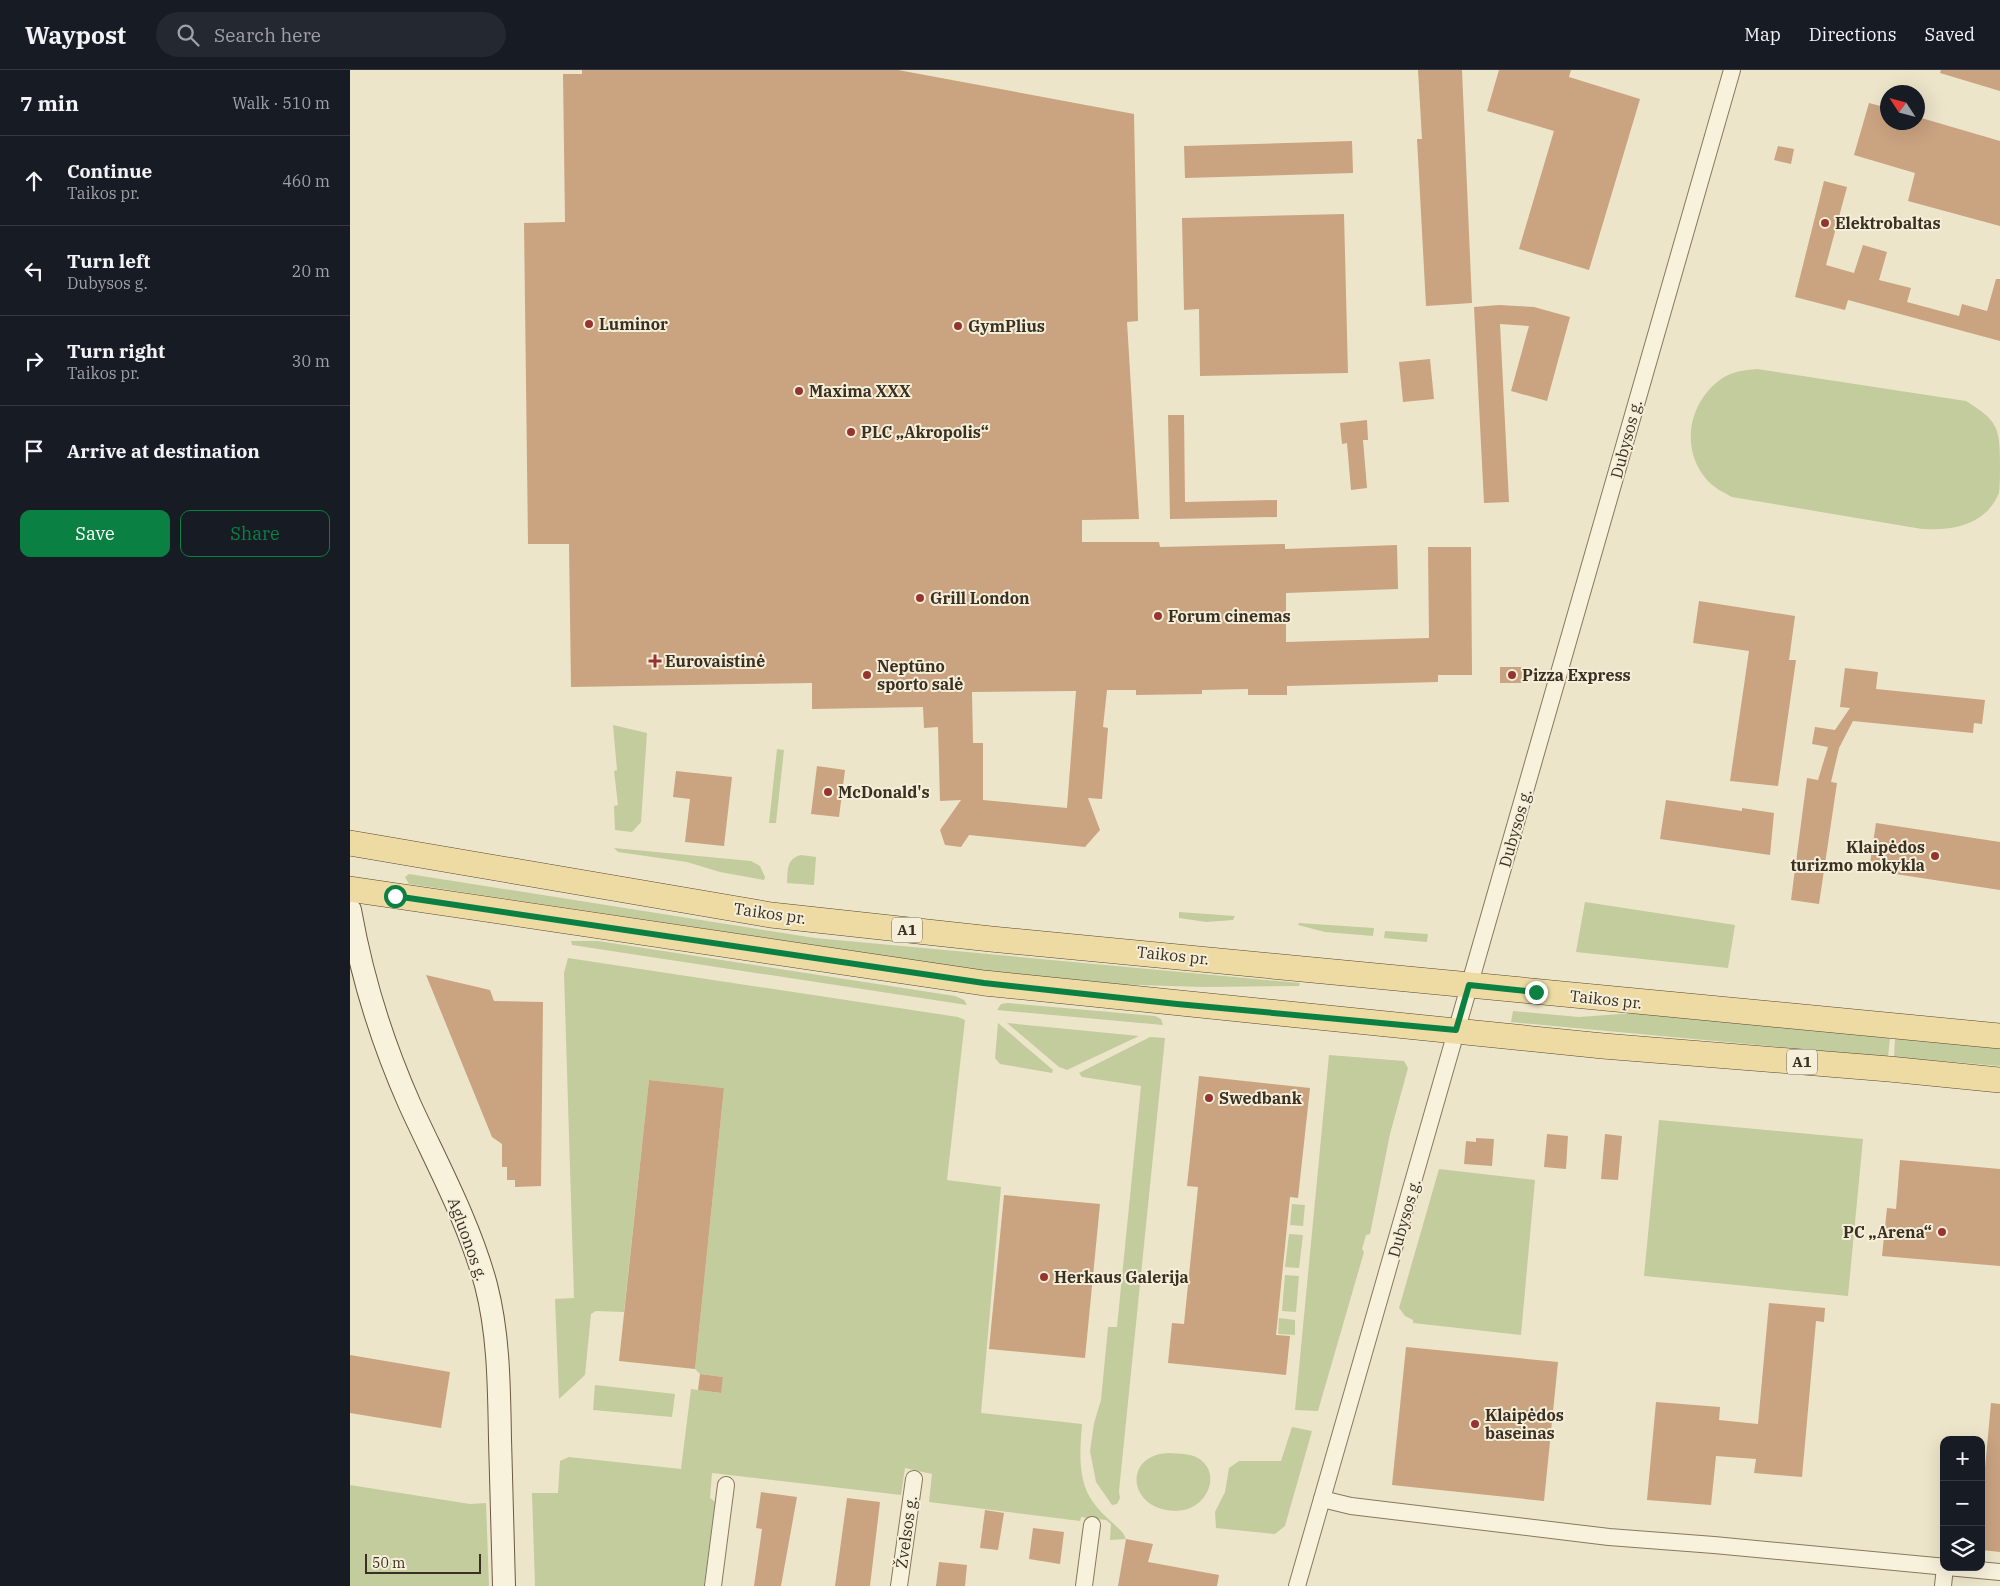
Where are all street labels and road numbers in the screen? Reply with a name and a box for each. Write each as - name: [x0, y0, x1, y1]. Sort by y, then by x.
- street label: Dubysos g.: [1606, 397, 1646, 481]
- street label: Dubysos g.: [1494, 786, 1536, 870]
- street label: Taikos pr.: [733, 898, 807, 928]
- road number: A1: [892, 918, 922, 942]
- street label: Taikos pr.: [1136, 941, 1210, 969]
- street label: Taikos pr.: [1569, 985, 1643, 1013]
- road number: A1: [1787, 1050, 1817, 1074]
- street label: Dubysos g.: [1383, 1176, 1425, 1260]
- street label: Agluonos g.: [444, 1195, 492, 1283]
- street label: Žvelsos g.: [891, 1494, 921, 1570]

